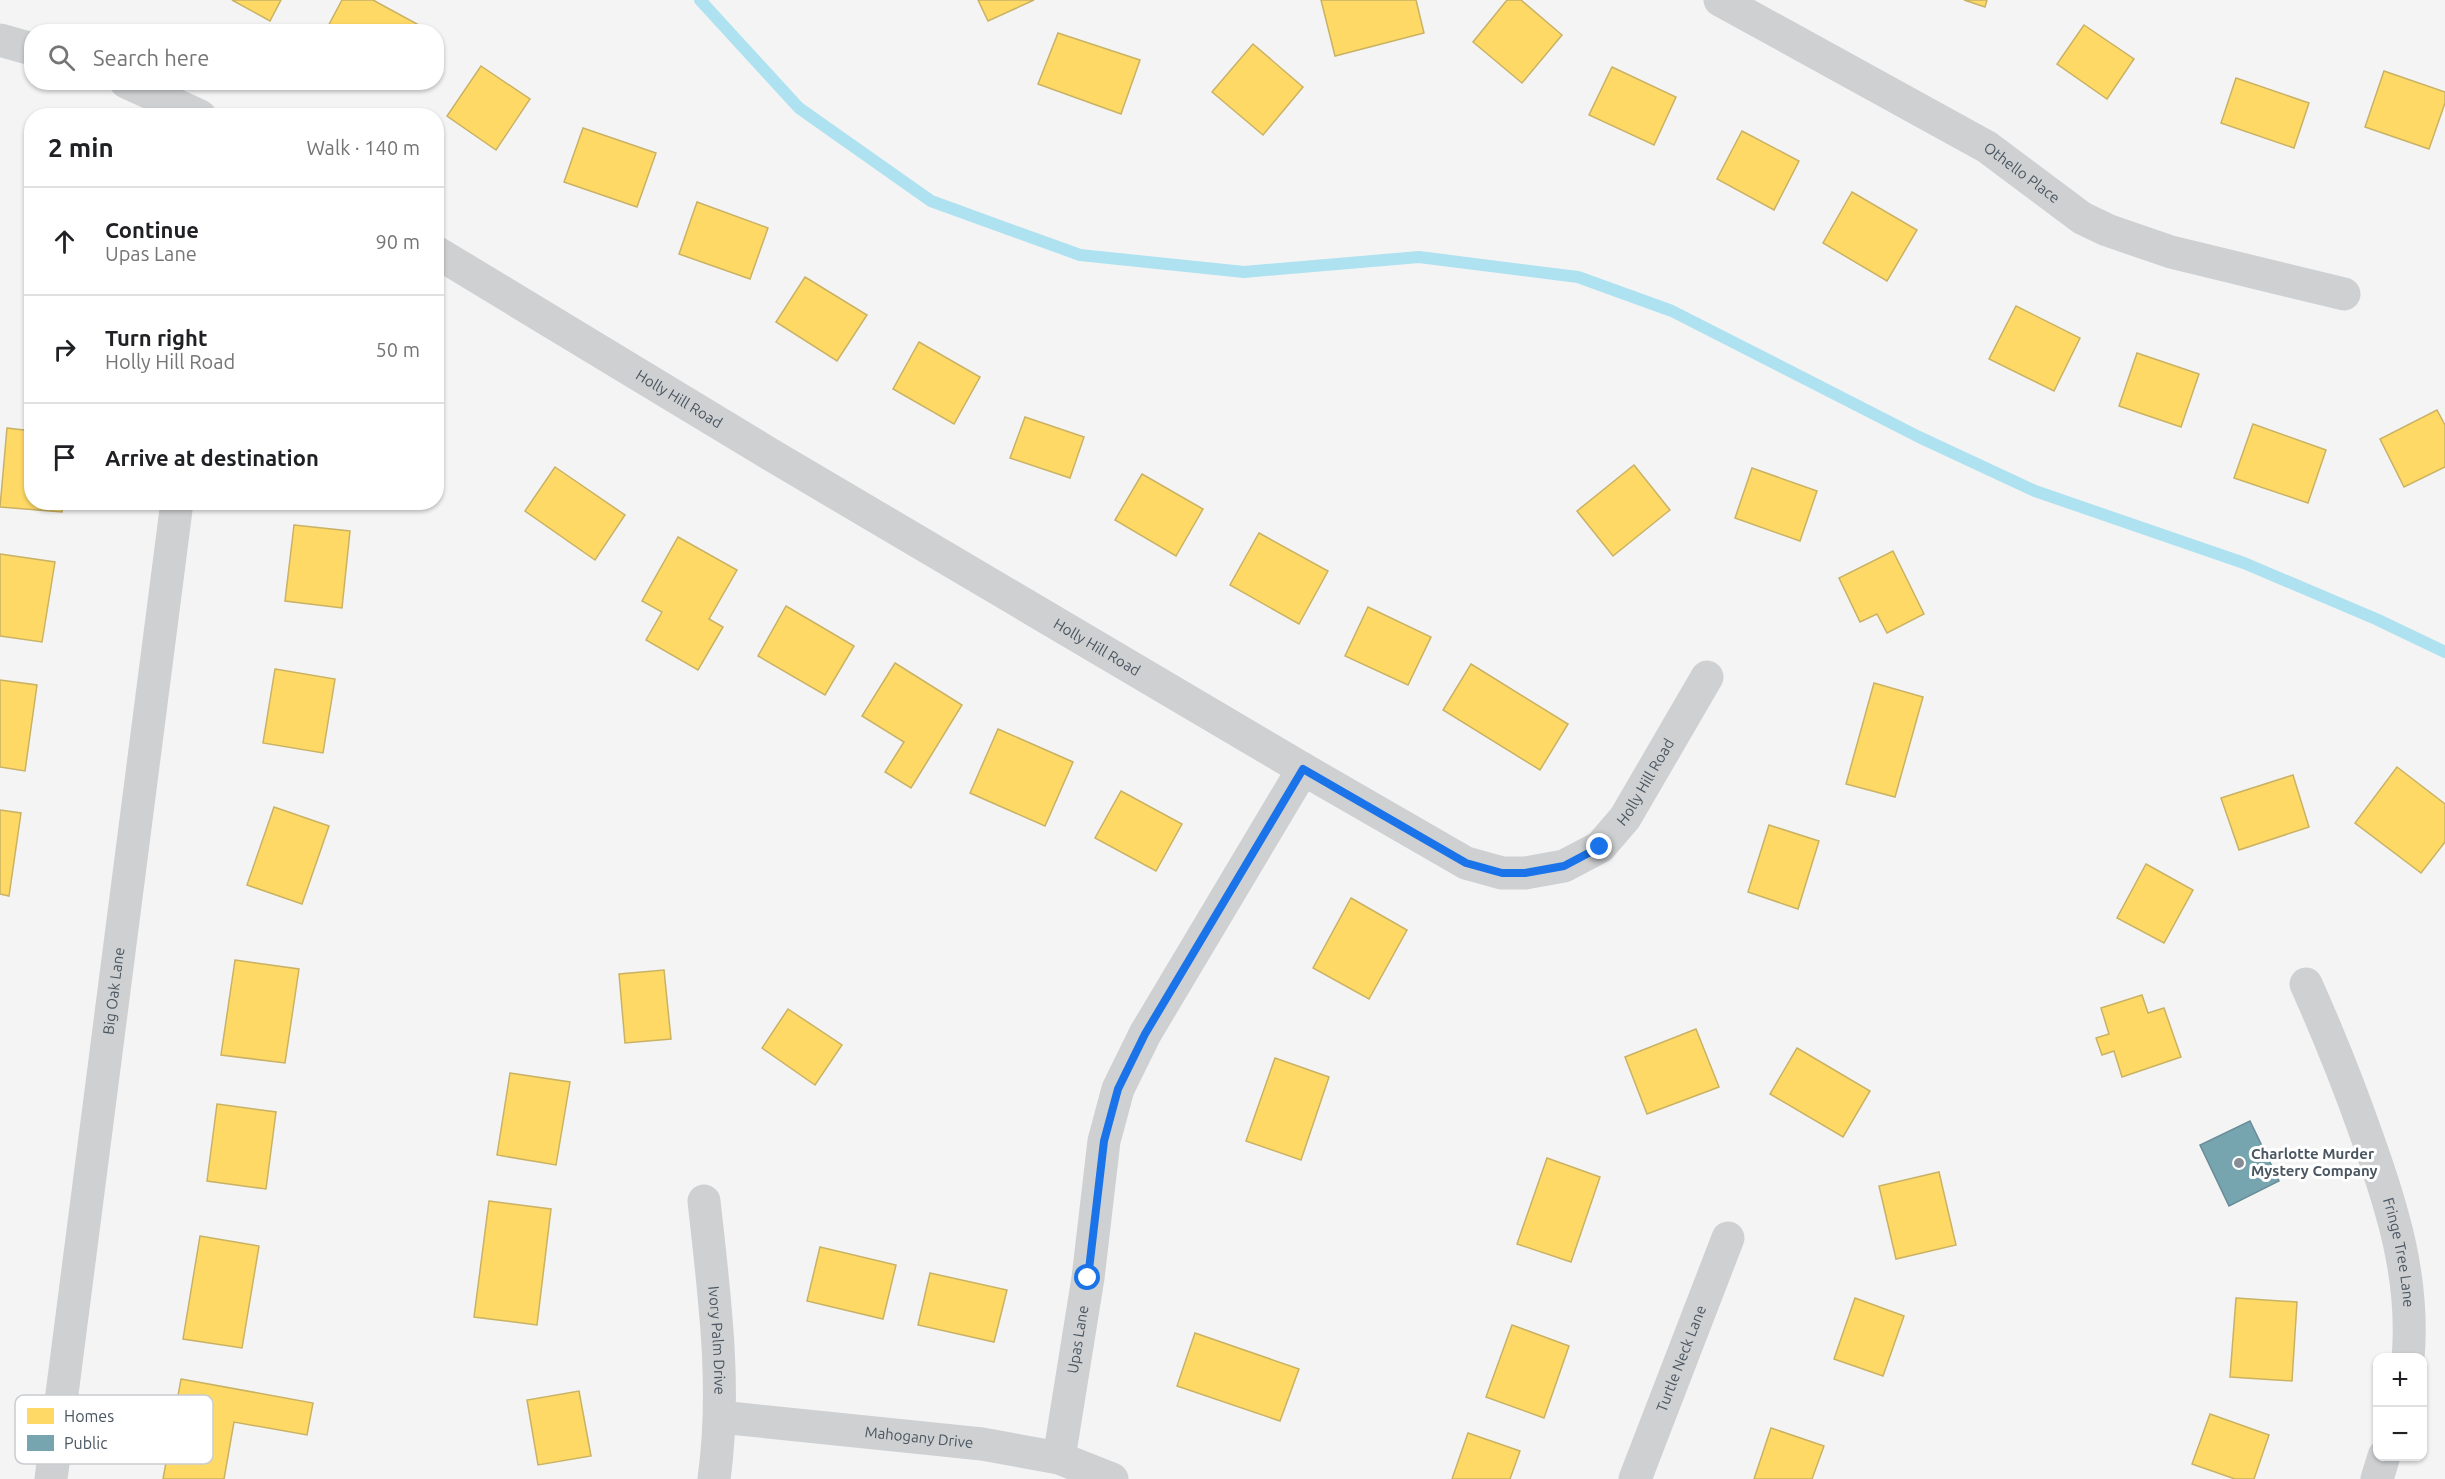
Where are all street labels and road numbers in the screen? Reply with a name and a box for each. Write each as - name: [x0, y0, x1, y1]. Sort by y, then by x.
- street label: Othello Place: [1981, 139, 2063, 206]
- street label: Holly Hill Road: [633, 366, 725, 431]
- street label: Holly Hill Road: [1051, 615, 1144, 679]
- street label: Holly Hill Road: [1613, 735, 1677, 829]
- street label: Big Oak Lane: [99, 946, 127, 1036]
- street label: Fringe Tree Lane: [2380, 1196, 2418, 1308]
- street label: Ivory Palm Drive: [705, 1285, 728, 1395]
- street label: Turtle Neck Lane: [1653, 1303, 1709, 1414]
- street label: Upas Lane: [1064, 1304, 1091, 1375]
- street label: Mahogany Drive: [864, 1423, 974, 1451]

